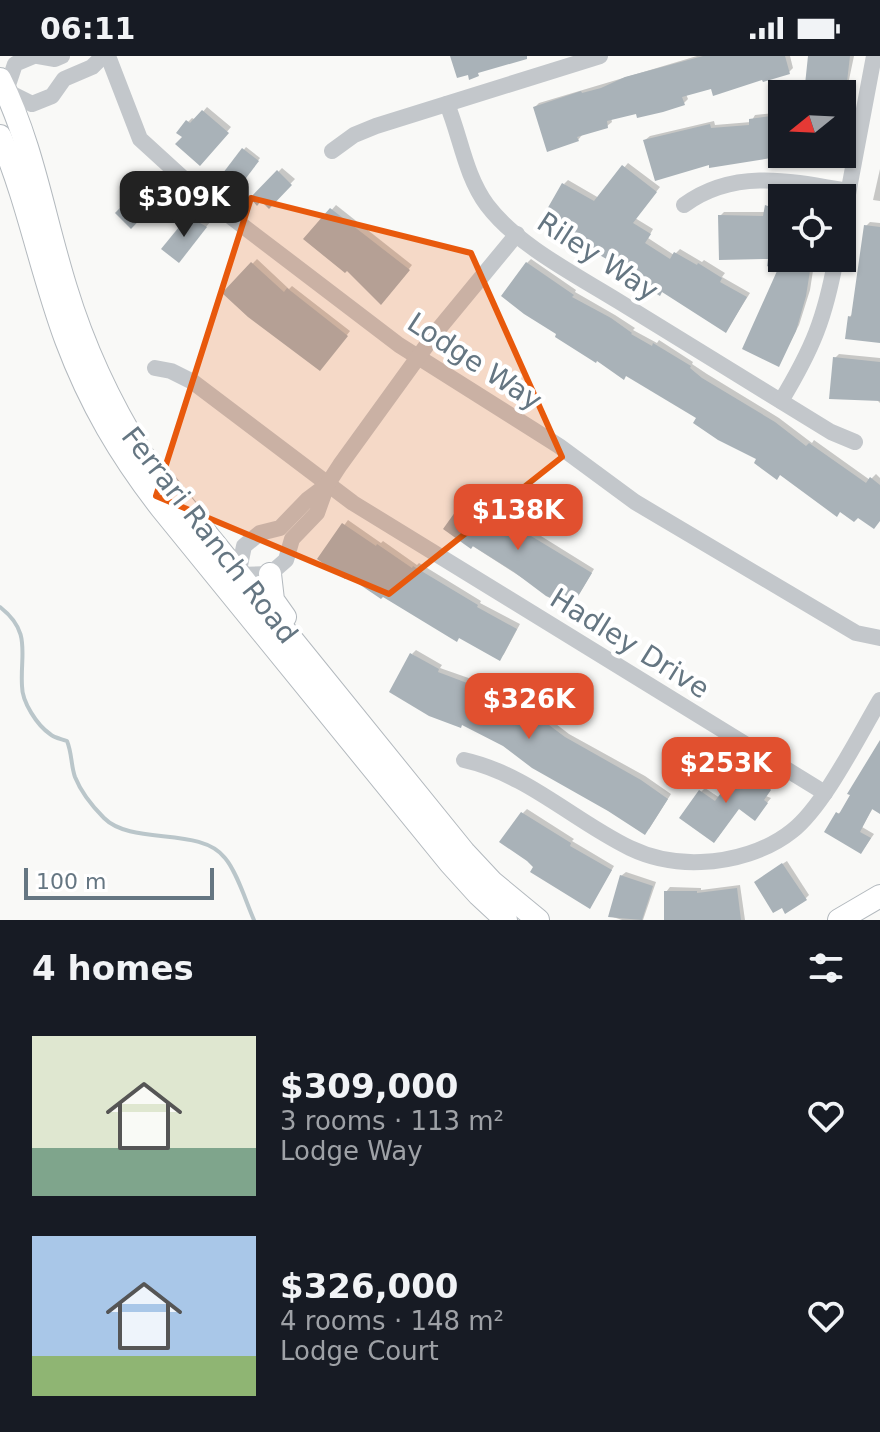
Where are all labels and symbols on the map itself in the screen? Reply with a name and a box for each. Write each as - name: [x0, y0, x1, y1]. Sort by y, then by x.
- north arrow: [768, 80, 856, 168]
- pin: $309K: [128, 171, 240, 239]
- street label: Riley Way: [531, 205, 664, 308]
- street label: Lodge Way: [401, 306, 548, 417]
- street label: Ferrari Ranch Road: [115, 420, 304, 650]
- pin: $138K: [462, 484, 574, 552]
- street label: Hadley Drive: [544, 581, 715, 705]
- pin: $326K: [473, 673, 585, 741]
- pin: $253K: [670, 737, 782, 805]
- scale bar: [24, 864, 214, 900]

